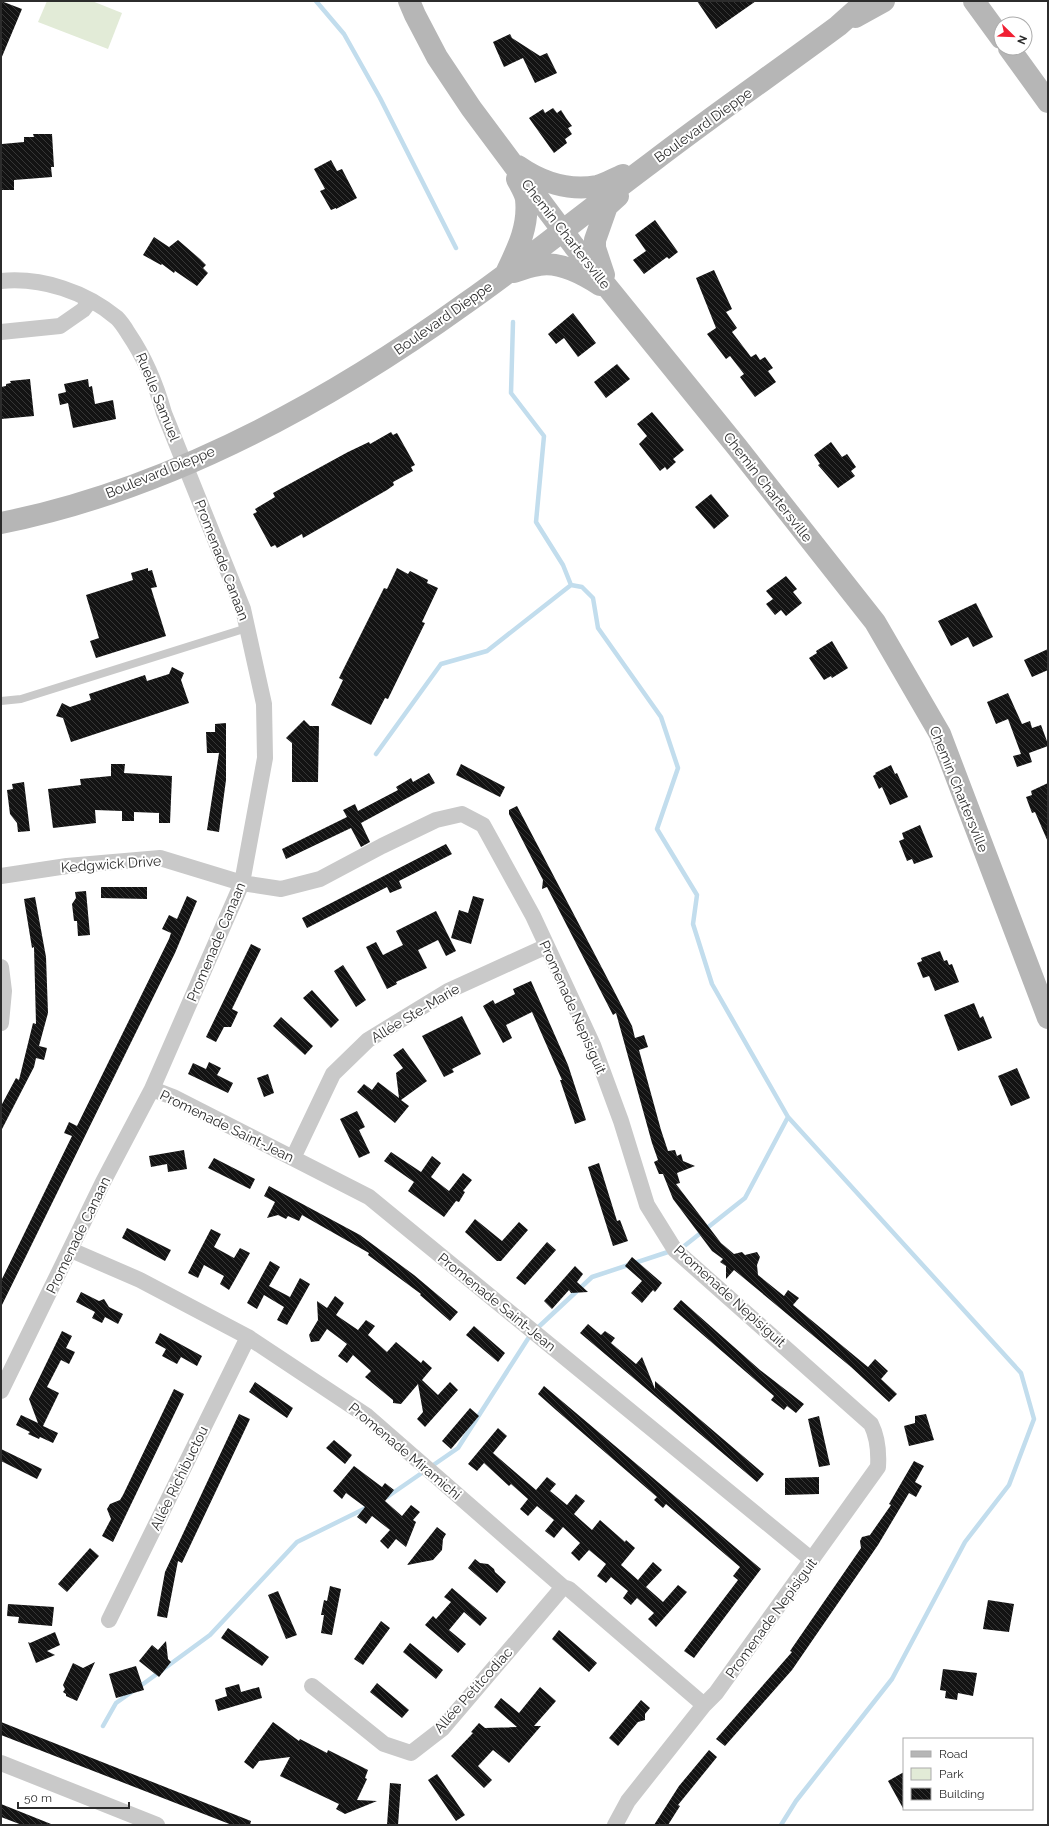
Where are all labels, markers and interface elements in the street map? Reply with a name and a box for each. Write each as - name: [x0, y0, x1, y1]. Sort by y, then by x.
- north arrow: [993, 16, 1033, 56]
- text: N: [1014, 33, 1029, 46]
- street label: Boulevard Dieppe: [651, 84, 755, 166]
- street label: Chemin Chartersville: [518, 176, 614, 292]
- street label: Boulevard Dieppe: [391, 278, 495, 358]
- street label: Ruelle Samuel: [133, 350, 183, 444]
- street label: Chemin Chartersville: [720, 429, 816, 545]
- street label: Boulevard Dieppe: [103, 443, 217, 501]
- street label: Promenade Canaan: [192, 497, 252, 623]
- street label: Chemin Chartersville: [926, 724, 992, 854]
- street label: Kedgwick Drive: [60, 853, 162, 875]
- street label: Promenade Canaan: [184, 880, 248, 1004]
- street label: Promenade Nepisiguit: [536, 938, 610, 1076]
- street label: Allée Ste-Marie: [368, 980, 462, 1046]
- street label: Promenade Saint-Jean: [158, 1087, 296, 1165]
- street label: Promenade Canaan: [43, 1174, 113, 1296]
- street label: Promenade Nepisiguit: [671, 1242, 789, 1350]
- street label: Promenade Saint-Jean: [435, 1250, 559, 1354]
- street label: Promenade Miramichi: [346, 1399, 464, 1503]
- street label: Allée Richibuctou: [147, 1423, 211, 1533]
- street label: Promenade Nepisiguit: [722, 1555, 820, 1681]
- street label: Allée Petitcodiac: [431, 1644, 516, 1736]
- legend: [903, 1738, 1033, 1810]
- text: Road: [939, 1747, 968, 1761]
- text: Park: [939, 1767, 964, 1781]
- scale bar: [18, 1784, 129, 1810]
- text: Building: [939, 1787, 985, 1801]
- text: 50 m: [24, 1791, 52, 1805]

